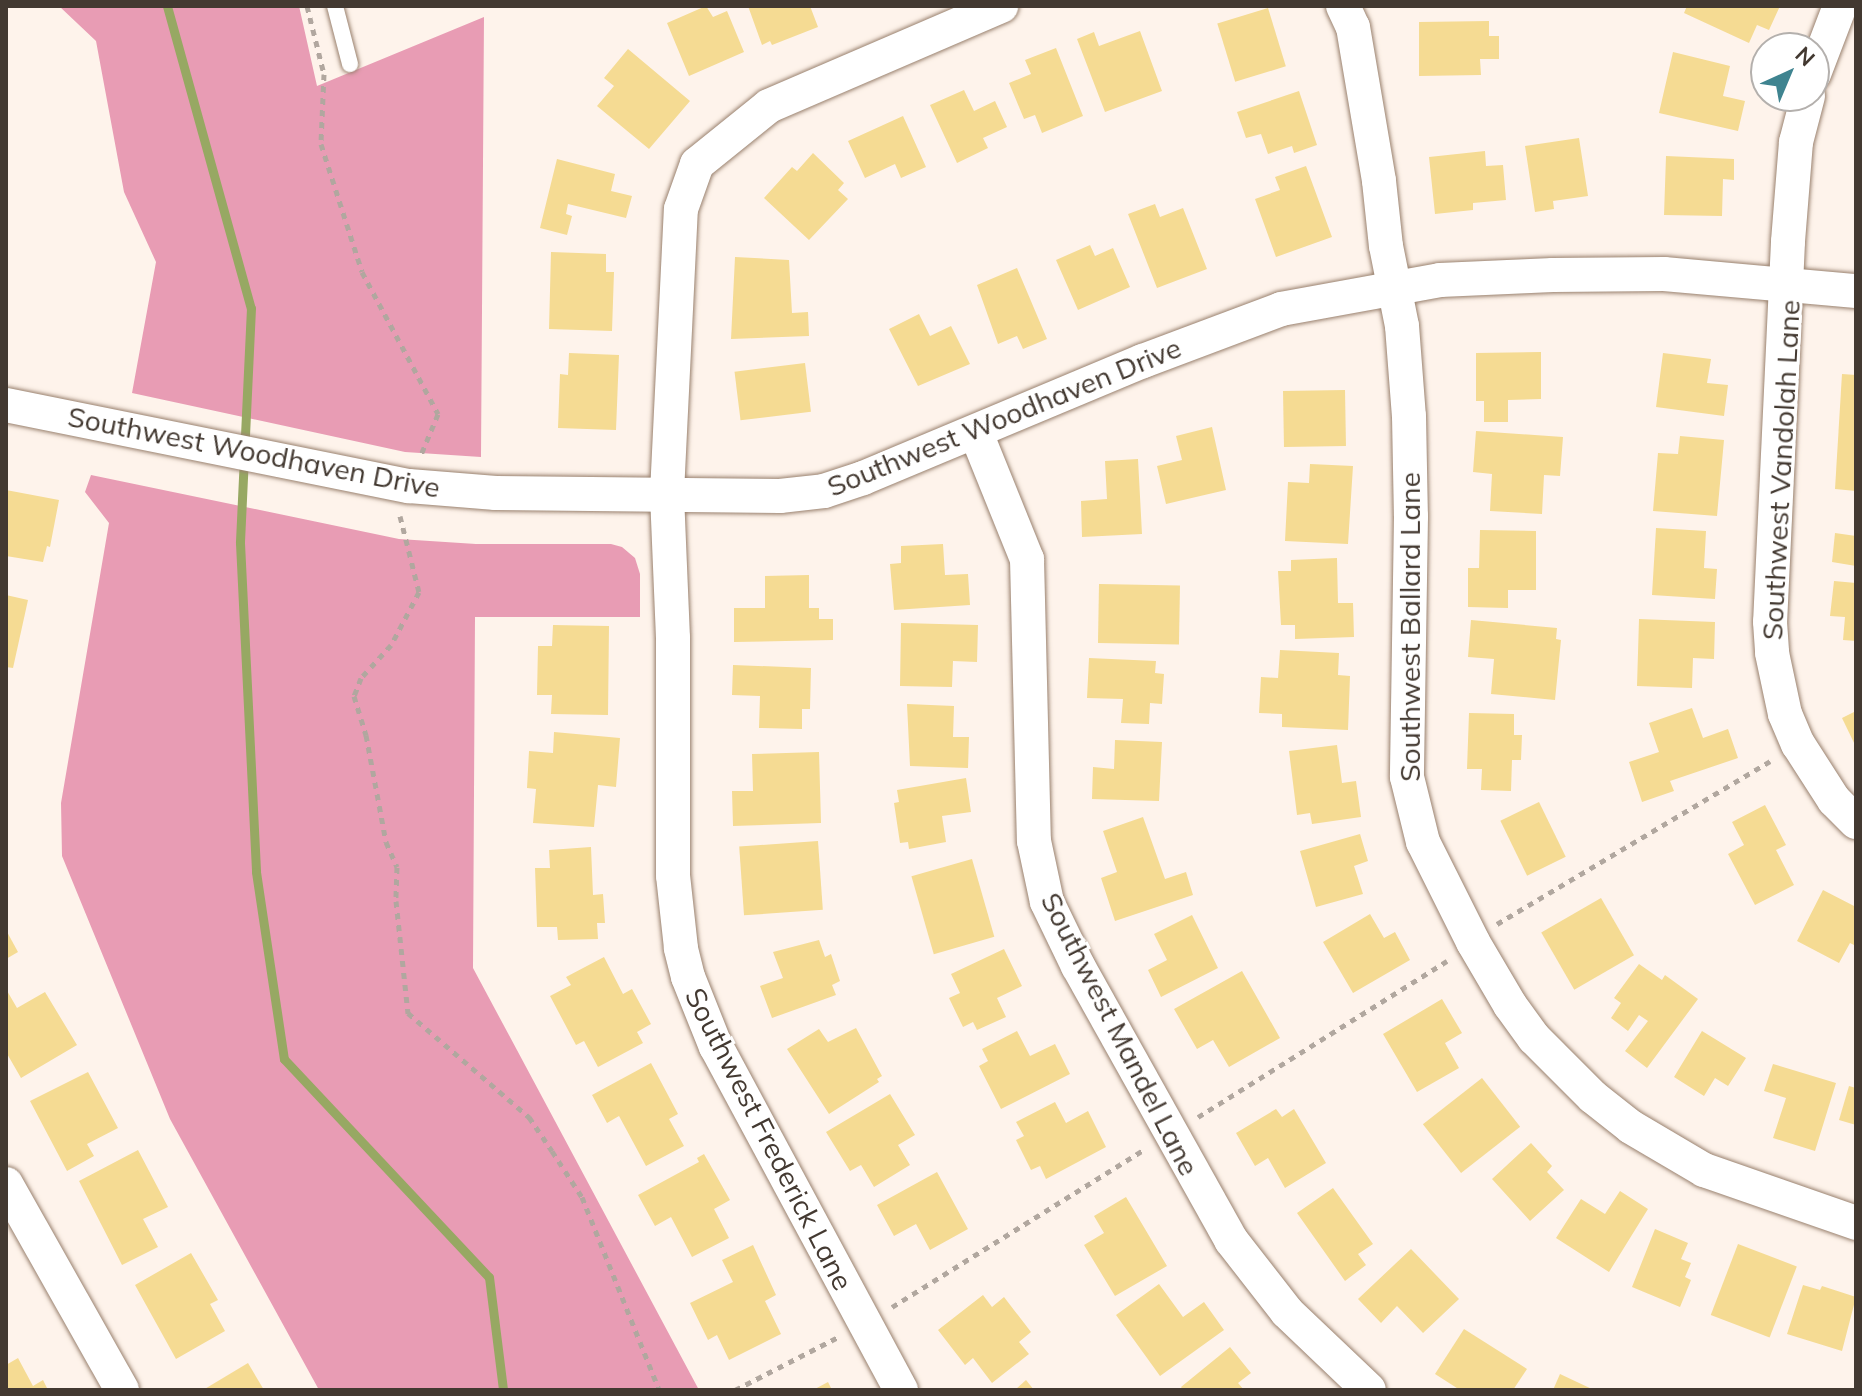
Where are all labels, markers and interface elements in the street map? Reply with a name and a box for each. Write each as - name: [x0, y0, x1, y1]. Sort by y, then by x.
- north arrow: [1750, 32, 1830, 112]
- text: N: [1790, 40, 1821, 72]
- street label: Southwest Vandolah Lane: [1755, 299, 1807, 641]
- street label: Southwest Woodhaven Drive: [822, 331, 1186, 503]
- street label: Southwest Woodhaven Drive: [65, 399, 443, 505]
- street label: Southwest Ballard Lane: [1393, 472, 1427, 782]
- street label: Southwest Mandel Lane: [1034, 887, 1206, 1181]
- street label: Southwest Frederick Lane: [678, 982, 860, 1296]

